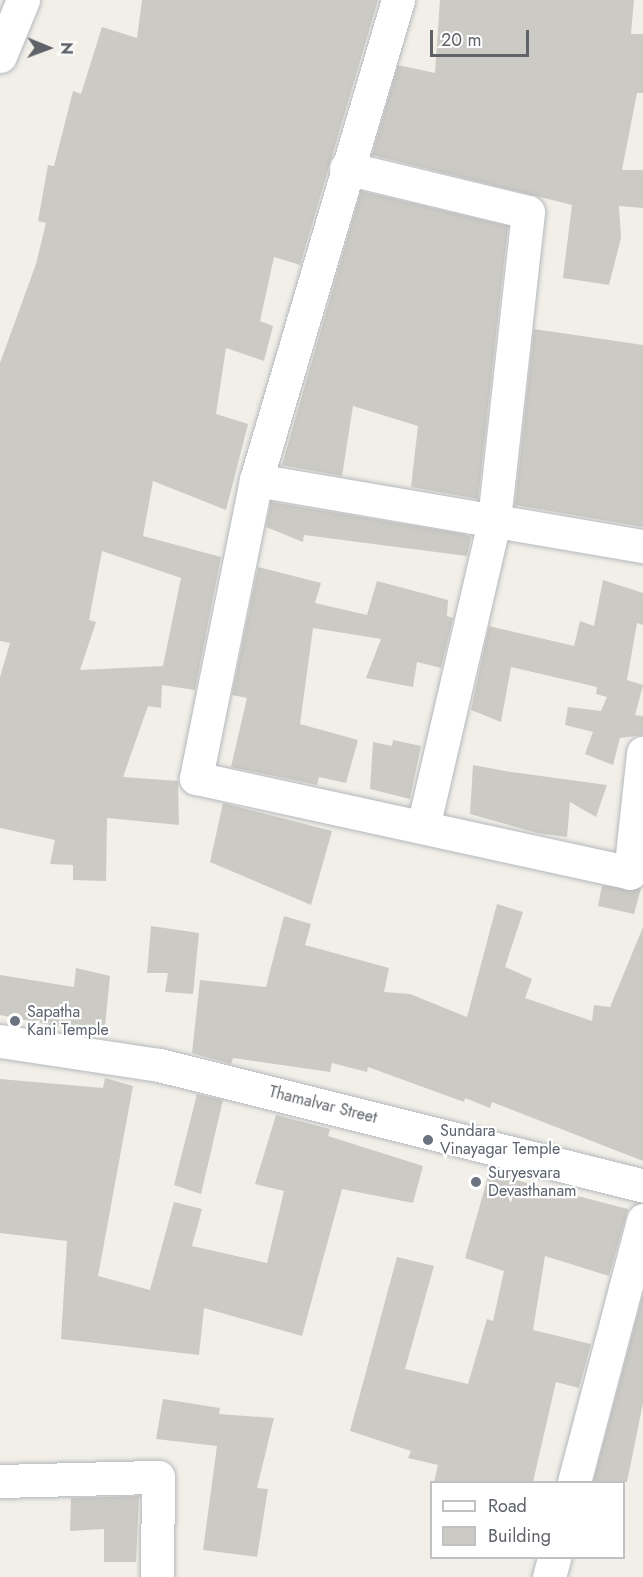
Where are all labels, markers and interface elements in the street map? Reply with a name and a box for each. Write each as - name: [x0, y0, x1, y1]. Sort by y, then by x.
- north arrow: [18, 18, 78, 78]
- scale bar: [433, 18, 532, 56]
- text: 20 m: [441, 27, 481, 53]
- text: N: [55, 42, 78, 55]
- place label: Sapatha Kani Temple: [27, 1002, 109, 1040]
- marker: Sapatha Kani Temple: [8, 1014, 22, 1028]
- street label: Thamalvar Street: [267, 1082, 379, 1128]
- place label: Sundara Vinayagar Temple: [440, 1121, 560, 1159]
- marker: Sundara Vinayagar Temple: [421, 1133, 435, 1147]
- place label: Suryesvara Devasthanam: [488, 1163, 577, 1201]
- marker: Suryesvara Devasthanam: [469, 1175, 483, 1189]
- legend: [430, 1481, 625, 1559]
- text: Road: [488, 1493, 527, 1519]
- text: Building: [488, 1523, 551, 1549]

